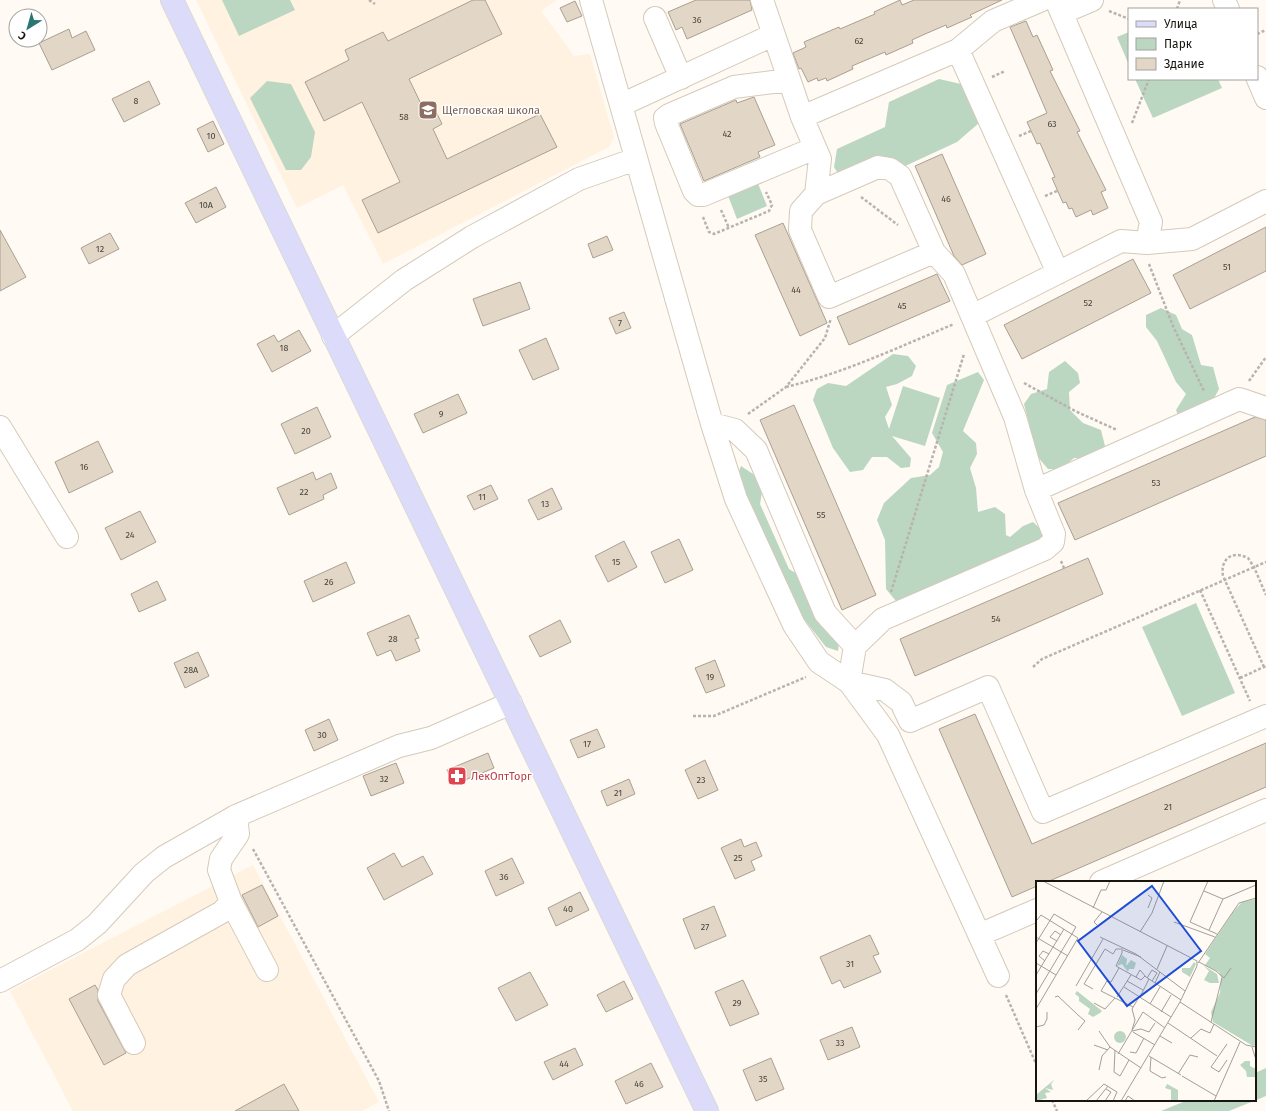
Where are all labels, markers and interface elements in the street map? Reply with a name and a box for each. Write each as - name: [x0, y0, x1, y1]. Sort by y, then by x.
- north arrow: [8, 8, 48, 48]
- legend: [1128, 8, 1258, 80]
- house number: 36: [692, 15, 702, 25]
- text: Улица: [1164, 17, 1198, 31]
- text: С: [15, 28, 29, 43]
- house number: 62: [854, 36, 864, 46]
- text: Парк: [1164, 37, 1193, 51]
- text: Здание: [1164, 57, 1204, 71]
- house number: 8: [134, 96, 139, 106]
- school or university icon: Щегловская школа: [417, 99, 439, 121]
- place label: Щегловская школа: [442, 104, 540, 117]
- house number: 58: [399, 112, 409, 122]
- house number: 63: [1047, 119, 1057, 129]
- house number: 42: [722, 129, 732, 139]
- house number: 10: [207, 131, 215, 141]
- house number: 46: [941, 194, 951, 204]
- house number: 10А: [199, 200, 214, 210]
- house number: 12: [96, 244, 104, 254]
- house number: 51: [1223, 262, 1231, 272]
- house number: 44: [791, 285, 801, 295]
- house number: 52: [1084, 298, 1092, 308]
- house number: 45: [897, 301, 907, 311]
- house number: 7: [618, 318, 622, 328]
- house number: 18: [280, 343, 288, 353]
- house number: 9: [439, 409, 444, 419]
- house number: 20: [301, 426, 311, 436]
- house number: 16: [80, 462, 89, 472]
- house number: 53: [1152, 478, 1160, 488]
- house number: 22: [300, 487, 308, 497]
- house number: 11: [478, 492, 486, 502]
- house number: 13: [541, 499, 549, 509]
- house number: 55: [817, 510, 826, 520]
- house number: 24: [125, 530, 135, 540]
- house number: 15: [612, 557, 621, 567]
- house number: 26: [324, 577, 334, 587]
- house number: 54: [991, 614, 1001, 624]
- house number: 28: [388, 634, 398, 644]
- house number: 28А: [184, 665, 199, 675]
- house number: 19: [706, 672, 715, 682]
- house number: 30: [317, 730, 327, 740]
- house number: 17: [583, 739, 591, 749]
- pharmacy icon: ЛекОптТорг: [446, 765, 468, 787]
- place label: ЛекОптТорг: [471, 770, 532, 783]
- house number: 32: [380, 774, 388, 784]
- house number: 23: [697, 775, 705, 785]
- house number: 21: [614, 788, 622, 798]
- house number: 21: [1164, 802, 1172, 812]
- house number: 25: [734, 853, 743, 863]
- house number: 36: [499, 872, 509, 882]
- inset map: [1036, 881, 1256, 1101]
- house number: 40: [563, 904, 573, 914]
- house number: 27: [701, 922, 709, 932]
- house number: 31: [846, 959, 854, 969]
- house number: 29: [732, 998, 742, 1008]
- house number: 33: [836, 1038, 844, 1048]
- house number: 44: [559, 1059, 569, 1069]
- house number: 35: [758, 1074, 768, 1084]
- house number: 46: [634, 1079, 644, 1089]

